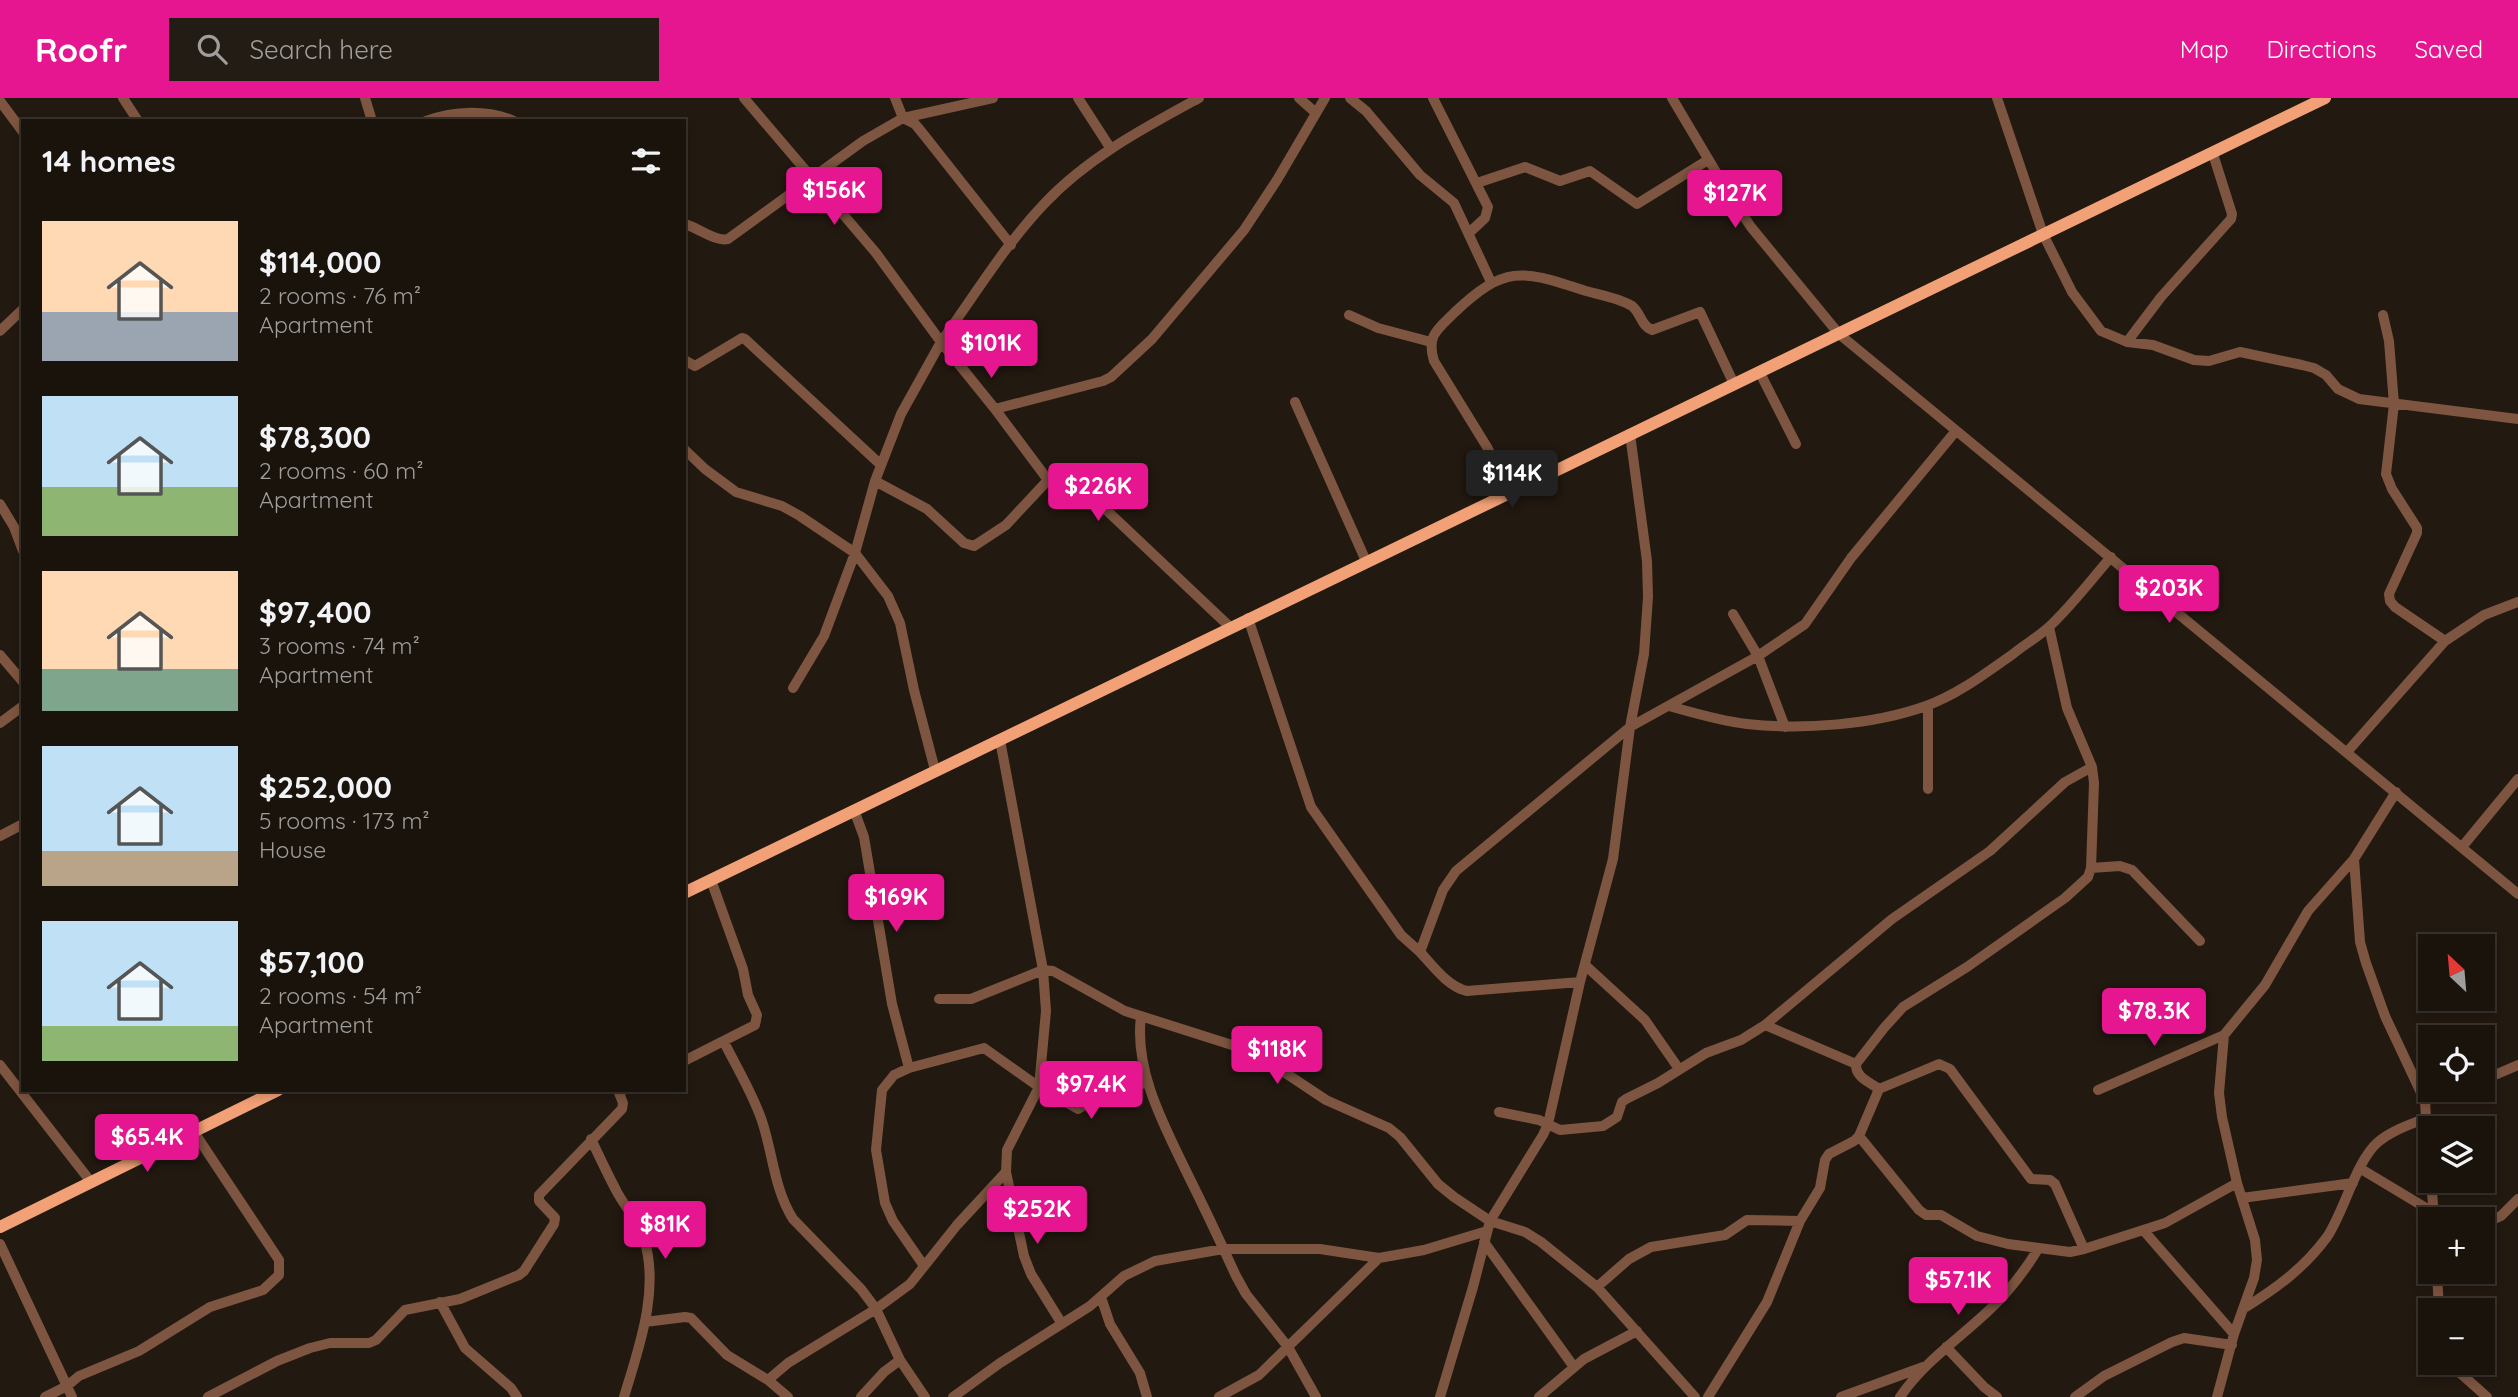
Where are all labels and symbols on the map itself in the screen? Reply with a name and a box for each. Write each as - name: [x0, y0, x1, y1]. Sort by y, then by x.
- pin: $156K: [785, 167, 883, 227]
- pin: $127K: [1686, 170, 1784, 230]
- pin: $101K: [942, 320, 1040, 380]
- pin: $114K: [1463, 450, 1561, 510]
- pin: $226K: [1049, 464, 1147, 523]
- pin: $203K: [2120, 566, 2218, 625]
- pin: $169K: [847, 874, 945, 934]
- north arrow: [2418, 934, 2496, 1012]
- pin: $78.3K: [2097, 988, 2211, 1048]
- pin: $118K: [1228, 1026, 1326, 1086]
- pin: $97.4K: [1034, 1062, 1148, 1121]
- pin: $65.4K: [90, 1114, 204, 1174]
- pin: $252K: [988, 1186, 1086, 1246]
- pin: $81K: [624, 1202, 706, 1261]
- pin: $57.1K: [1901, 1258, 2015, 1317]

